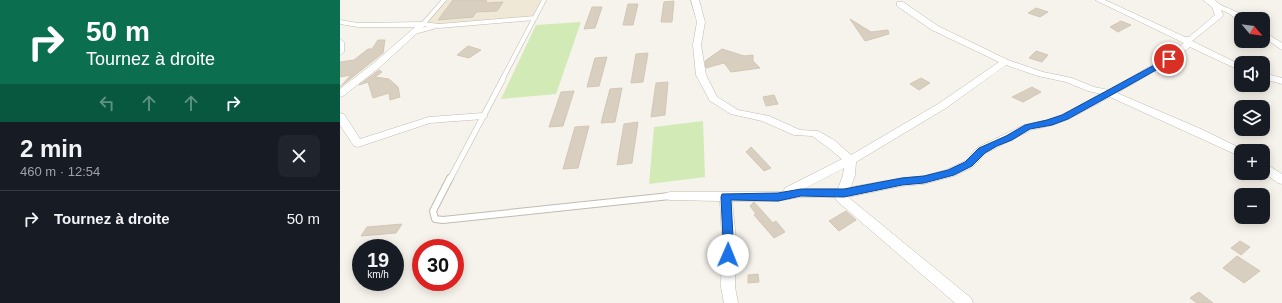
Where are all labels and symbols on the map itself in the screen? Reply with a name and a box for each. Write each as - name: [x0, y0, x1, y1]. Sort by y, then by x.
- north arrow: [1234, 12, 1270, 48]
- pin: [1152, 42, 1186, 76]
- position arrow: [707, 234, 749, 276]
- speed limit sign: 30: [412, 239, 464, 291]

